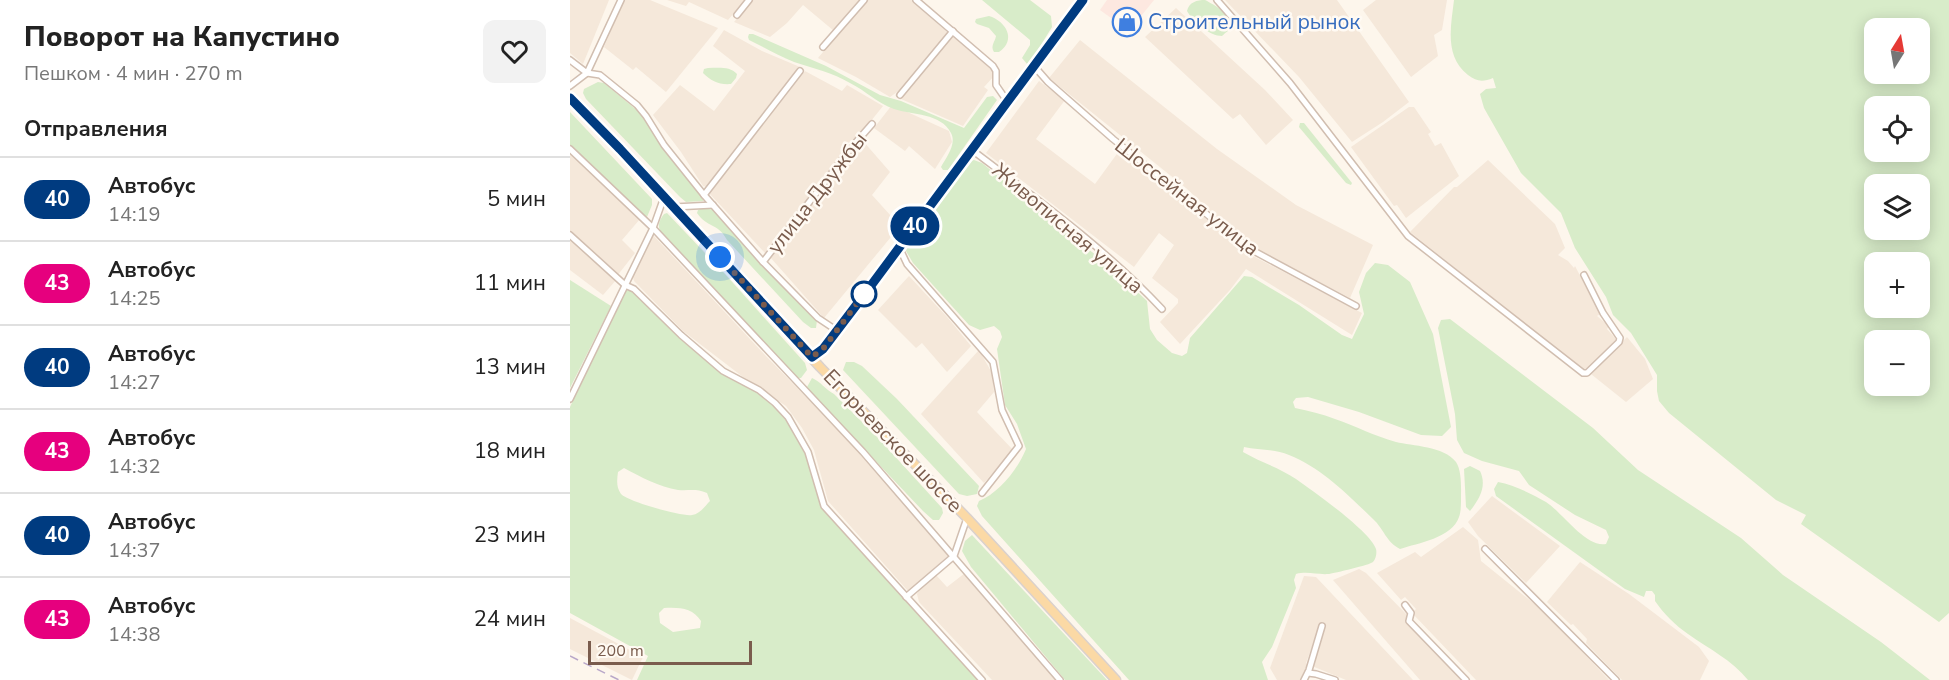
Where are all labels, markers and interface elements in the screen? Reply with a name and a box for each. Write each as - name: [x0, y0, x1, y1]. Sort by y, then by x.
- shop icon: Строительный рынок: [1111, 6, 1143, 38]
- place label: Строительный рынок: [1148, 8, 1361, 36]
- text: Поворот на Капустино: [24, 18, 340, 56]
- north arrow: [1864, 18, 1930, 84]
- map controls: [1864, 18, 1930, 396]
- button: heart: [483, 20, 546, 83]
- text: Пешком · 4 мин · 270 m: [24, 60, 243, 87]
- button: locate: [1864, 96, 1930, 162]
- text: Отправления: [24, 114, 168, 144]
- street label: улица Дружбы: [761, 126, 873, 260]
- street label: Шоссейная улица: [1109, 132, 1265, 262]
- street label: Живописная улица: [986, 156, 1150, 300]
- text: Автобус: [108, 171, 196, 201]
- button: layers: [1864, 174, 1930, 240]
- text: 5 мин: [487, 184, 546, 214]
- text: 40: [44, 185, 70, 213]
- text: 14:19: [108, 201, 161, 228]
- line badge: 40: [888, 206, 942, 246]
- text: 40: [902, 212, 928, 240]
- your location: [705, 242, 735, 272]
- button: +: [1864, 252, 1930, 318]
- text: Автобус: [108, 255, 196, 285]
- text: 11 мин: [474, 268, 546, 298]
- text: 43: [44, 269, 70, 297]
- unlabelled marker: [851, 281, 877, 307]
- text: 14:25: [108, 285, 161, 312]
- button: −: [1864, 330, 1930, 396]
- text: Автобус: [108, 339, 196, 369]
- text: 13 мин: [474, 352, 546, 382]
- text: 40: [44, 353, 70, 381]
- street label: Егорьевское шоссе: [817, 363, 969, 519]
- text: 14:27: [108, 369, 161, 396]
- text: Автобус: [108, 423, 196, 453]
- text: 18 мин: [474, 436, 546, 466]
- text: 43: [44, 437, 70, 465]
- text: 14:32: [108, 453, 161, 480]
- text: Автобус: [108, 507, 196, 537]
- text: 23 мин: [474, 520, 546, 550]
- text: 40: [44, 521, 70, 549]
- text: 14:37: [108, 537, 161, 564]
- text: Автобус: [108, 591, 196, 621]
- text: 24 мин: [474, 604, 546, 634]
- text: 43: [44, 605, 70, 633]
- text: 14:38: [108, 621, 161, 648]
- scale bar: [588, 638, 752, 666]
- text: 200 m: [597, 640, 644, 662]

